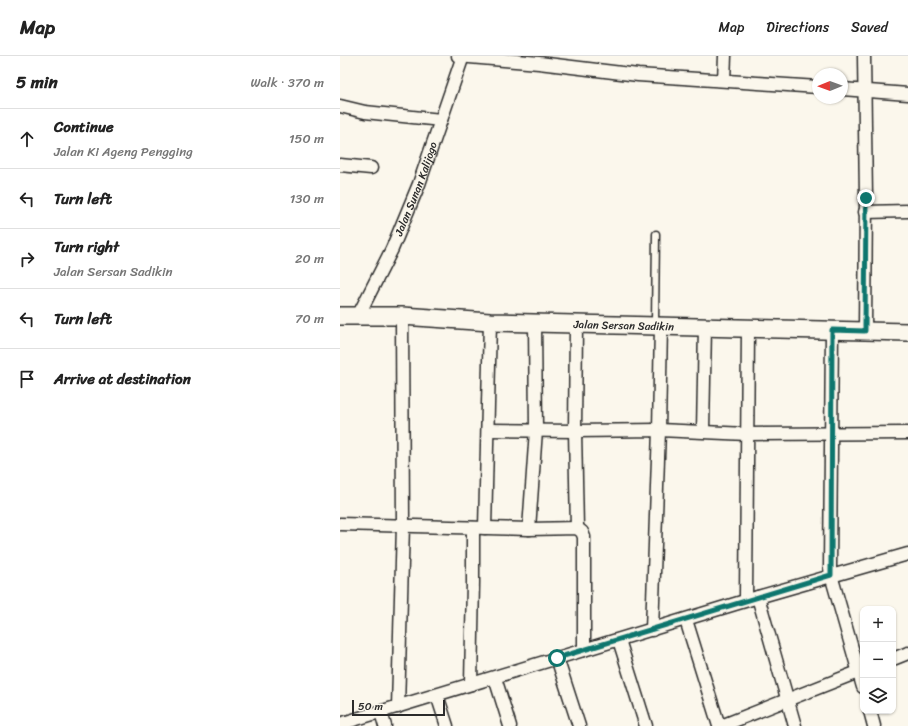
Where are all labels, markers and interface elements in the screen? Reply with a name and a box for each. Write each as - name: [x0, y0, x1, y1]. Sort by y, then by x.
- text: Map: [20, 11, 55, 44]
- text: Map: [718, 15, 744, 40]
- text: Directions: [766, 15, 829, 40]
- text: Saved: [851, 15, 888, 40]
- text: 5 min: [16, 67, 58, 97]
- north arrow: [812, 68, 848, 104]
- text: Walk · 370 m: [250, 71, 324, 94]
- text: Continue: [54, 114, 114, 140]
- text: 150 m: [289, 127, 324, 150]
- icon: ahead: [16, 128, 38, 150]
- street label: Jalan Sunan Kalijogo: [389, 139, 443, 240]
- text: Jalan Ki Ageng Pengging: [54, 140, 193, 163]
- text: Turn left: [54, 186, 112, 212]
- text: 130 m: [290, 187, 324, 210]
- icon: left: [16, 188, 38, 210]
- route end: [857, 189, 875, 207]
- text: Turn right: [54, 234, 119, 260]
- text: 20 m: [295, 247, 324, 270]
- icon: right: [16, 248, 38, 270]
- text: Jalan Sersan Sadikin: [54, 260, 173, 283]
- text: Turn left: [54, 306, 112, 332]
- text: 70 m: [295, 307, 324, 330]
- icon: left: [16, 308, 38, 330]
- street label: Jalan Sersan Sadikin: [572, 315, 674, 336]
- text: Arrive at destination: [54, 366, 191, 392]
- icon: arrive: [16, 368, 38, 390]
- map controls: [860, 606, 896, 714]
- button: +: [860, 606, 896, 642]
- button: −: [860, 642, 896, 678]
- route start: [548, 649, 566, 667]
- button: layers: [860, 678, 896, 714]
- text: 50 m: [358, 697, 383, 716]
- scale bar: [352, 698, 445, 717]

